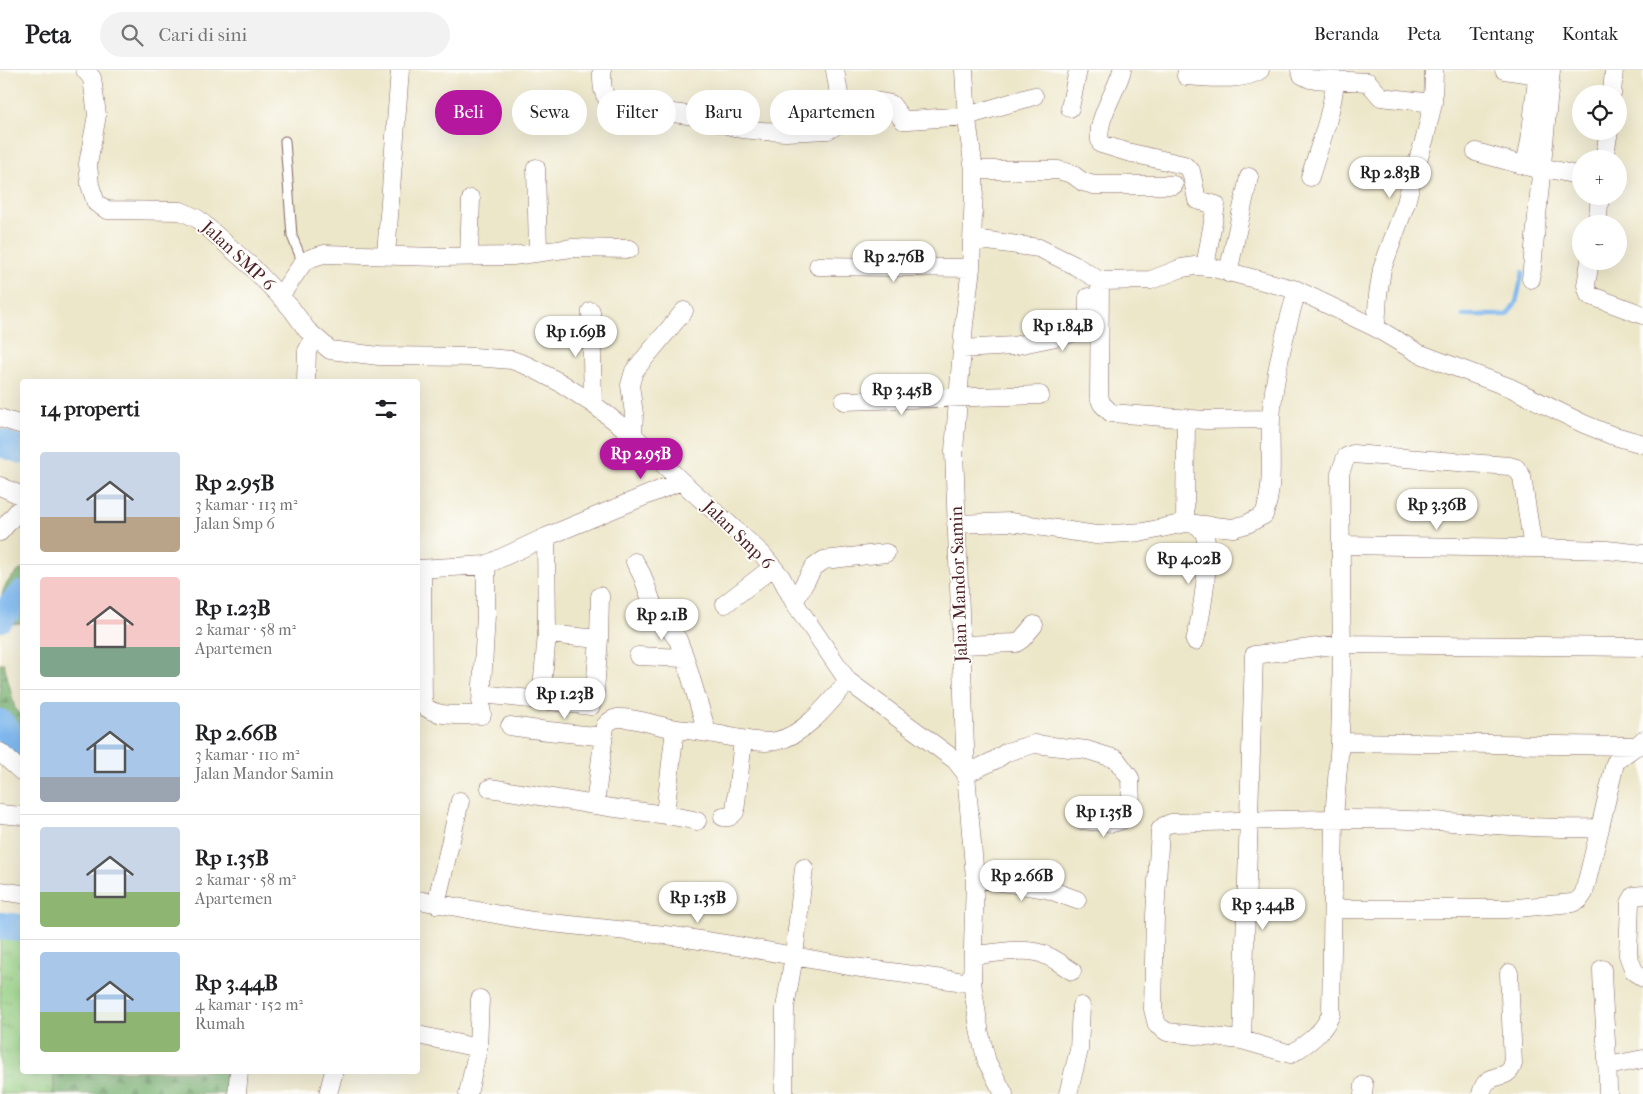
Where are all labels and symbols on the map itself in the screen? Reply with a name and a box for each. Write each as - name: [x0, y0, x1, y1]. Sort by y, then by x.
- pin: Rp 2.83B: [1338, 156, 1442, 199]
- street label: Jalan SMP 6: [196, 215, 279, 295]
- pin: Rp 2.76B: [842, 240, 946, 283]
- pin: Rp 1.84B: [1011, 310, 1115, 352]
- pin: Rp 1.69B: [524, 316, 628, 358]
- pin: Rp 3.45B: [850, 374, 954, 416]
- pin: Rp 2.95B: [589, 438, 693, 480]
- pin: Rp 3.36B: [1385, 488, 1489, 531]
- street label: Jalan Smp 6: [697, 495, 778, 574]
- street label: Jalan Mandor Samin: [946, 505, 972, 664]
- pin: Rp 4.02B: [1137, 542, 1241, 585]
- pin: Rp 2.1B: [616, 598, 708, 641]
- pin: Rp 1.23B: [513, 678, 617, 720]
- pin: Rp 1.35B: [1052, 796, 1156, 838]
- pin: Rp 2.66B: [970, 860, 1074, 902]
- pin: Rp 1.35B: [646, 882, 750, 924]
- pin: Rp 3.44B: [1211, 888, 1315, 931]

